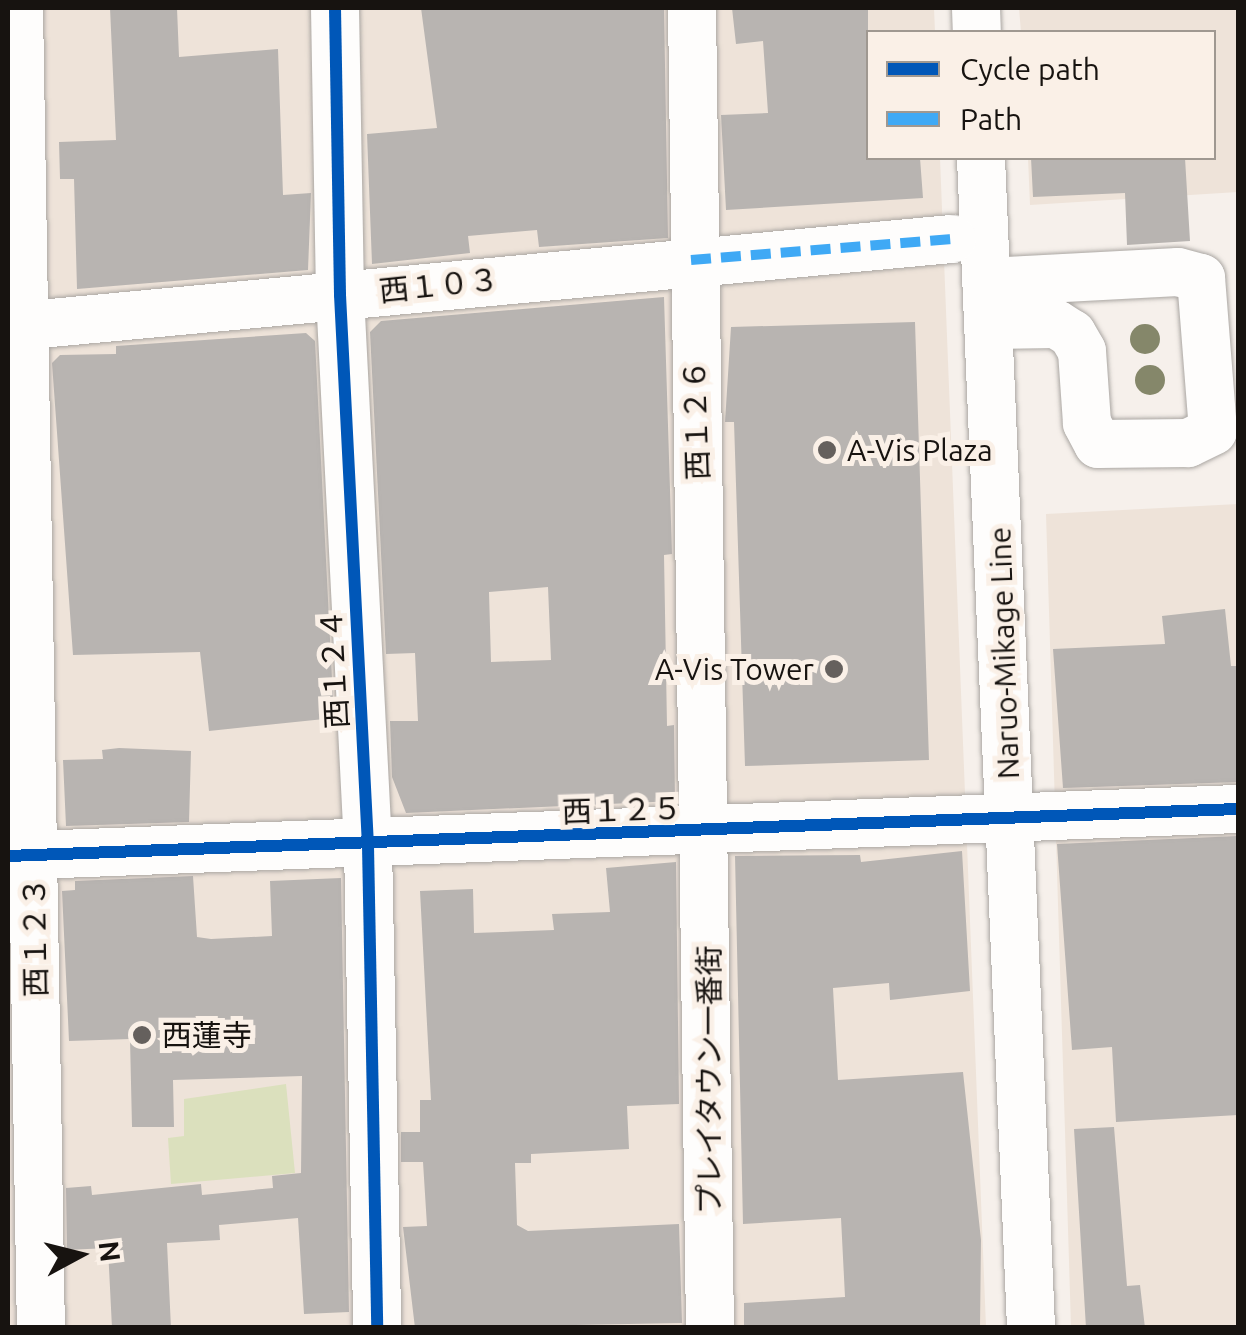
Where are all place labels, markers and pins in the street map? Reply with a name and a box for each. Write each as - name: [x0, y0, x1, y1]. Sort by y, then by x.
- place label: A-Vis Plaza: [847, 432, 993, 468]
- marker: A-Vis Plaza: [816, 439, 838, 461]
- place label: A-Vis Tower: [655, 651, 814, 687]
- marker: A-Vis Tower: [823, 658, 845, 680]
- place label: 西蓮寺: [162, 1017, 252, 1053]
- marker: 西蓮寺: [131, 1024, 153, 1046]

